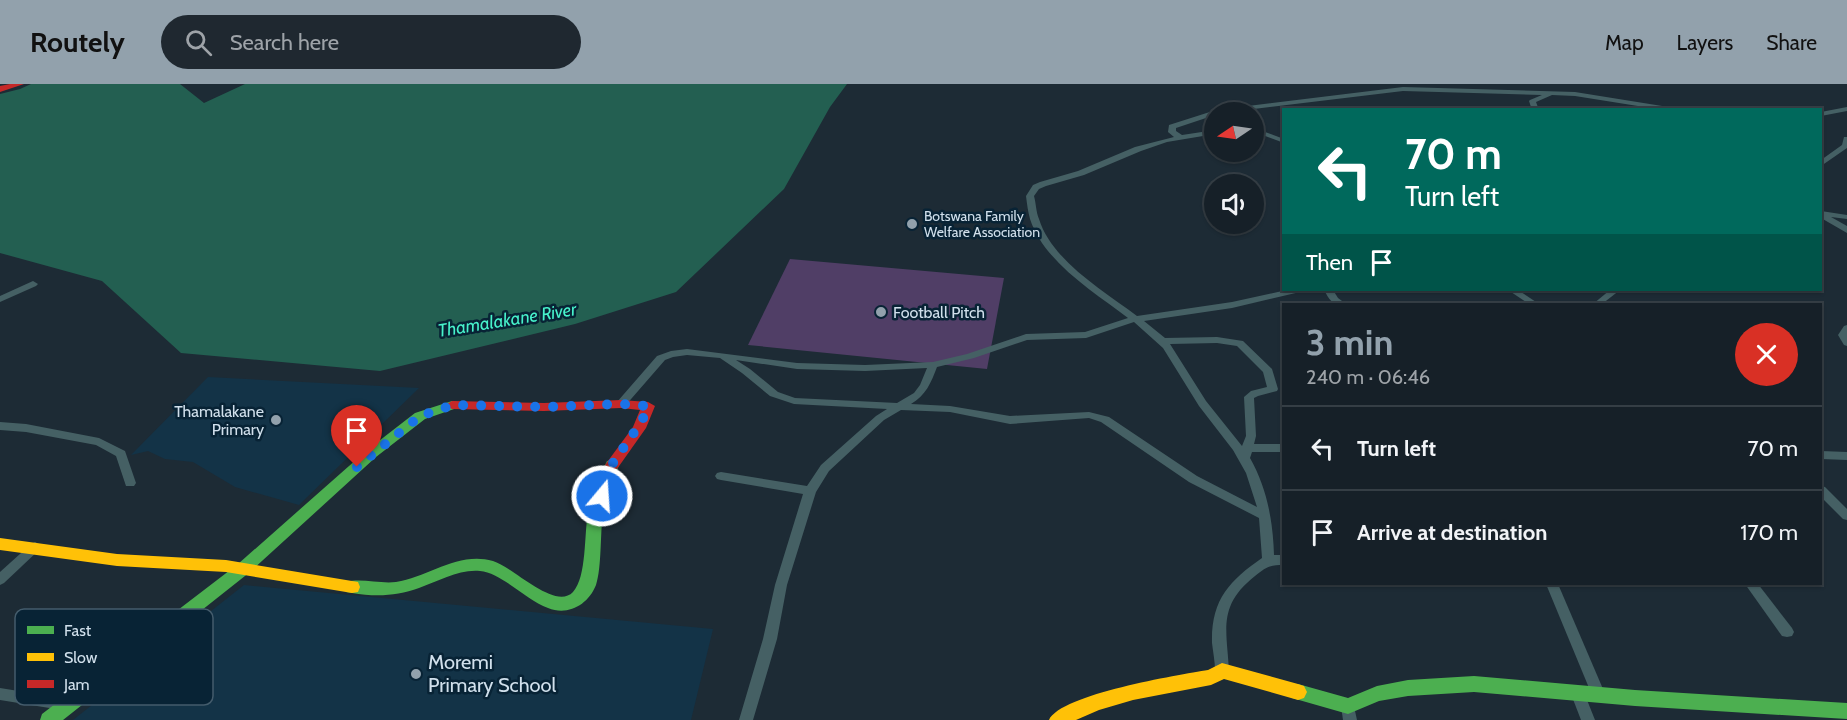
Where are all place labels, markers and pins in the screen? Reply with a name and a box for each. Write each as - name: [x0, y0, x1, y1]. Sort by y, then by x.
- place label: Botswana Family Welfare Association: [924, 207, 1040, 241]
- marker: Botswana Family Welfare Association: [905, 217, 919, 231]
- place label: Football Pitch: [893, 303, 985, 322]
- marker: Football Pitch: [874, 305, 888, 319]
- place label: Thamalakane Primary: [174, 402, 264, 439]
- pin: [331, 405, 382, 467]
- marker: Thamalakane Primary: [269, 413, 283, 427]
- place label: Moremi Primary School: [428, 650, 556, 697]
- marker: Moremi Primary School: [409, 667, 423, 681]

